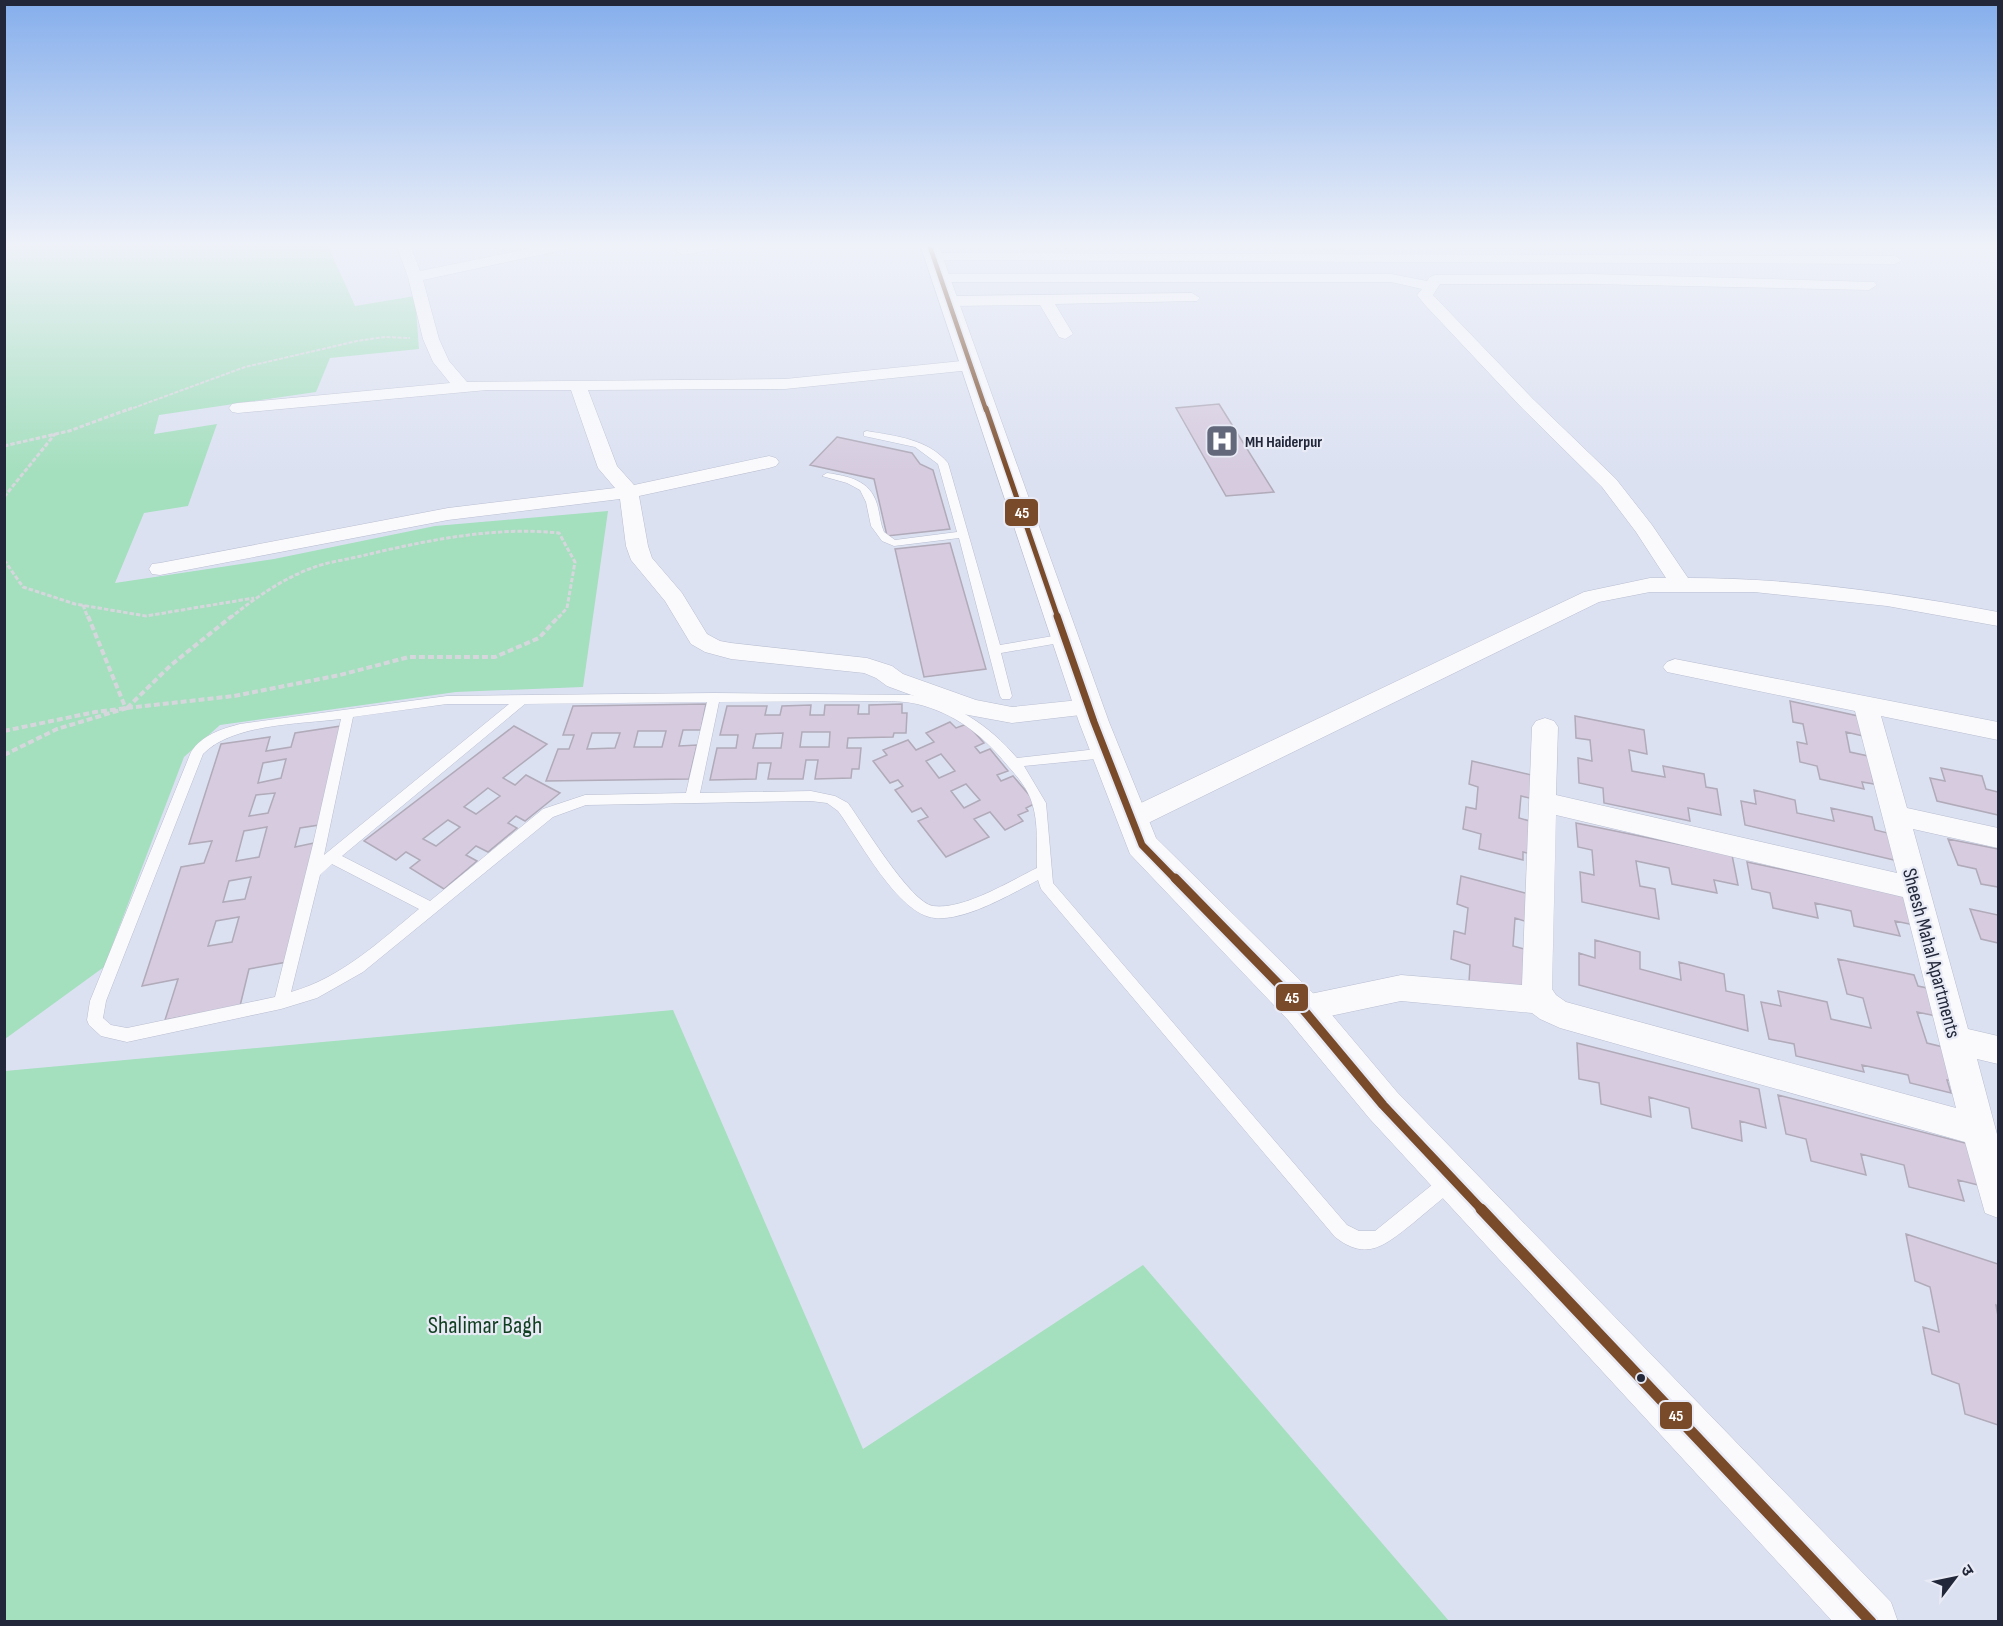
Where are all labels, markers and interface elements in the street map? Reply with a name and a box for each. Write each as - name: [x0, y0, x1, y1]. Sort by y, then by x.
- hospital icon: MH Haiderpur: [1204, 423, 1240, 459]
- place label: MH Haiderpur: [1245, 433, 1322, 452]
- line badge: 45: [1004, 498, 1039, 527]
- text: 45: [1015, 504, 1029, 523]
- street label: Sheesh Mahal Apartments: [1897, 866, 1965, 1041]
- line badge: 45: [1275, 983, 1309, 1012]
- text: 45: [1285, 989, 1299, 1008]
- park label: Shalimar Bagh: [428, 1311, 542, 1340]
- unlabelled marker: [1635, 1372, 1647, 1384]
- line badge: 45: [1659, 1401, 1693, 1430]
- text: 45: [1669, 1407, 1683, 1426]
- north arrow: [1925, 1548, 1985, 1608]
- text: उ: [1956, 1562, 1977, 1580]

